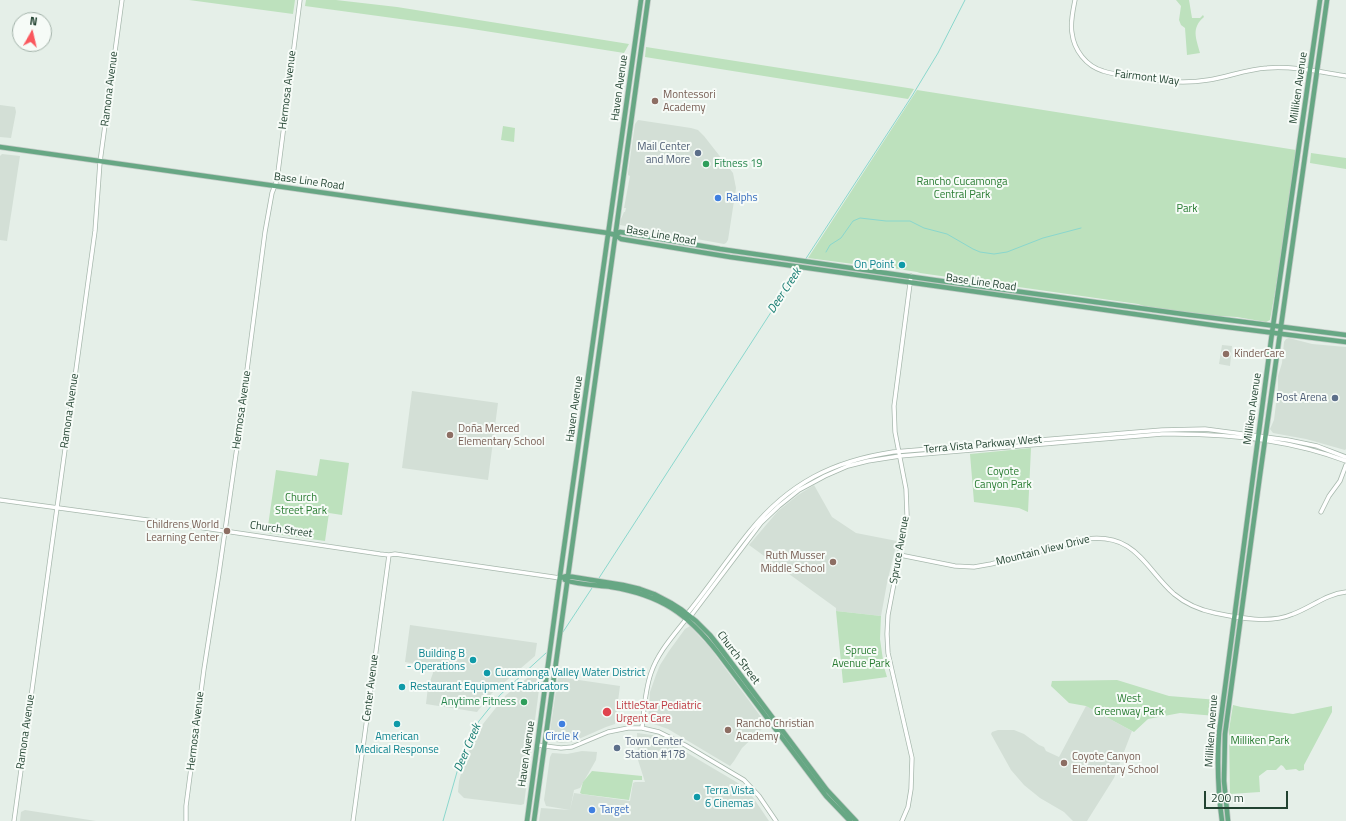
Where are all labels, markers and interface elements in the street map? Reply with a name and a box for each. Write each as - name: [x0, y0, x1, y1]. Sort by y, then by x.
- north arrow: [12, 12, 52, 52]
- text: N: [29, 13, 38, 30]
- street label: Hermosa Avenue: [277, 50, 299, 130]
- street label: Ramona Avenue: [99, 51, 121, 127]
- street label: Milliken Avenue: [1287, 51, 1311, 125]
- street label: Haven Avenue: [609, 54, 631, 122]
- street label: Fairmont Way: [1114, 68, 1180, 88]
- place label: Montessori Academy: [663, 88, 716, 114]
- marker: Montessori Academy: [650, 96, 660, 106]
- place label: Mail Center and More: [637, 140, 690, 166]
- marker: Mail Center and More: [693, 148, 703, 158]
- place label: Fitness 19: [714, 157, 762, 171]
- marker: Fitness 19: [701, 159, 711, 169]
- street label: Base Line Road: [273, 171, 345, 193]
- park label: Rancho Cucamonga Central Park: [916, 175, 1008, 201]
- place label: Ralphs: [726, 191, 758, 205]
- marker: Ralphs: [713, 193, 723, 203]
- park label: Park: [1176, 202, 1198, 216]
- street label: Base Line Road: [625, 223, 697, 249]
- place label: On Point: [854, 258, 894, 272]
- marker: On Point: [897, 260, 907, 270]
- water label: Deer Creek: [765, 266, 805, 316]
- street label: Base Line Road: [945, 272, 1017, 294]
- place label: KinderCare: [1234, 347, 1285, 361]
- marker: KinderCare: [1221, 349, 1231, 359]
- street label: Hermosa Avenue: [230, 370, 254, 450]
- street label: Milliken Avenue: [1241, 372, 1265, 446]
- street label: Ramona Avenue: [58, 373, 82, 449]
- street label: Haven Avenue: [564, 375, 586, 443]
- place label: Post Arena: [1276, 391, 1327, 405]
- marker: Post Arena: [1330, 393, 1340, 403]
- place label: Doña Merced Elementary School: [458, 422, 545, 448]
- marker: Doña Merced Elementary School: [445, 430, 455, 440]
- street label: Terra Vista Parkway West: [924, 433, 1042, 457]
- park label: Coyote Canyon Park: [974, 465, 1032, 491]
- park label: Church Street Park: [275, 491, 327, 517]
- street label: Spruce Avenue: [888, 515, 912, 585]
- place label: Childrens World Learning Center: [146, 518, 219, 544]
- street label: Church Street: [249, 519, 313, 541]
- marker: Childrens World Learning Center: [222, 526, 232, 536]
- street label: Mountain View Drive: [995, 533, 1091, 569]
- place label: Ruth Musser Middle School: [760, 549, 825, 575]
- marker: Ruth Musser Middle School: [828, 557, 838, 567]
- street label: Church Street: [714, 629, 762, 687]
- park label: Spruce Avenue Park: [832, 644, 890, 670]
- place label: Building B - Operations: [407, 647, 465, 673]
- street label: Center Avenue: [360, 654, 382, 722]
- marker: Building B - Operations: [468, 655, 478, 665]
- place label: Cucamonga Valley Water District: [495, 666, 645, 680]
- marker: Cucamonga Valley Water District: [482, 668, 492, 678]
- place label: Restaurant Equipment Fabricators: [410, 680, 569, 694]
- marker: Restaurant Equipment Fabricators: [397, 682, 407, 692]
- street label: Hermosa Avenue: [185, 691, 207, 771]
- park label: West Greenway Park: [1094, 692, 1164, 718]
- street label: Ramona Avenue: [14, 694, 38, 770]
- street label: Milliken Avenue: [1203, 694, 1221, 768]
- place label: Anytime Fitness: [441, 695, 516, 709]
- marker: Anytime Fitness: [519, 697, 529, 707]
- place label: LittleStar Pediatric Urgent Care: [616, 699, 702, 725]
- marker: LittleStar Pediatric Urgent Care: [601, 706, 613, 718]
- place label: Rancho Christian Academy: [736, 717, 814, 743]
- marker: American Medical Response: [392, 719, 402, 729]
- marker: Circle K: [557, 719, 567, 729]
- street label: Haven Avenue: [516, 720, 538, 788]
- water label: Deer Creek: [451, 722, 485, 774]
- marker: Rancho Christian Academy: [723, 725, 733, 735]
- place label: American Medical Response: [355, 730, 439, 756]
- place label: Circle K: [545, 730, 579, 744]
- park label: Milliken Park: [1230, 734, 1290, 748]
- place label: Town Center Station #178: [625, 735, 685, 761]
- marker: Town Center Station #178: [612, 743, 622, 753]
- place label: Coyote Canyon Elementary School: [1072, 750, 1159, 776]
- marker: Coyote Canyon Elementary School: [1059, 758, 1069, 768]
- scale bar: [1206, 783, 1290, 809]
- place label: Terra Vista 6 Cinemas: [705, 784, 754, 810]
- text: 200 m: [1211, 788, 1244, 807]
- marker: Terra Vista 6 Cinemas: [692, 792, 702, 802]
- place label: Target: [600, 803, 629, 817]
- marker: Target: [587, 805, 597, 815]

